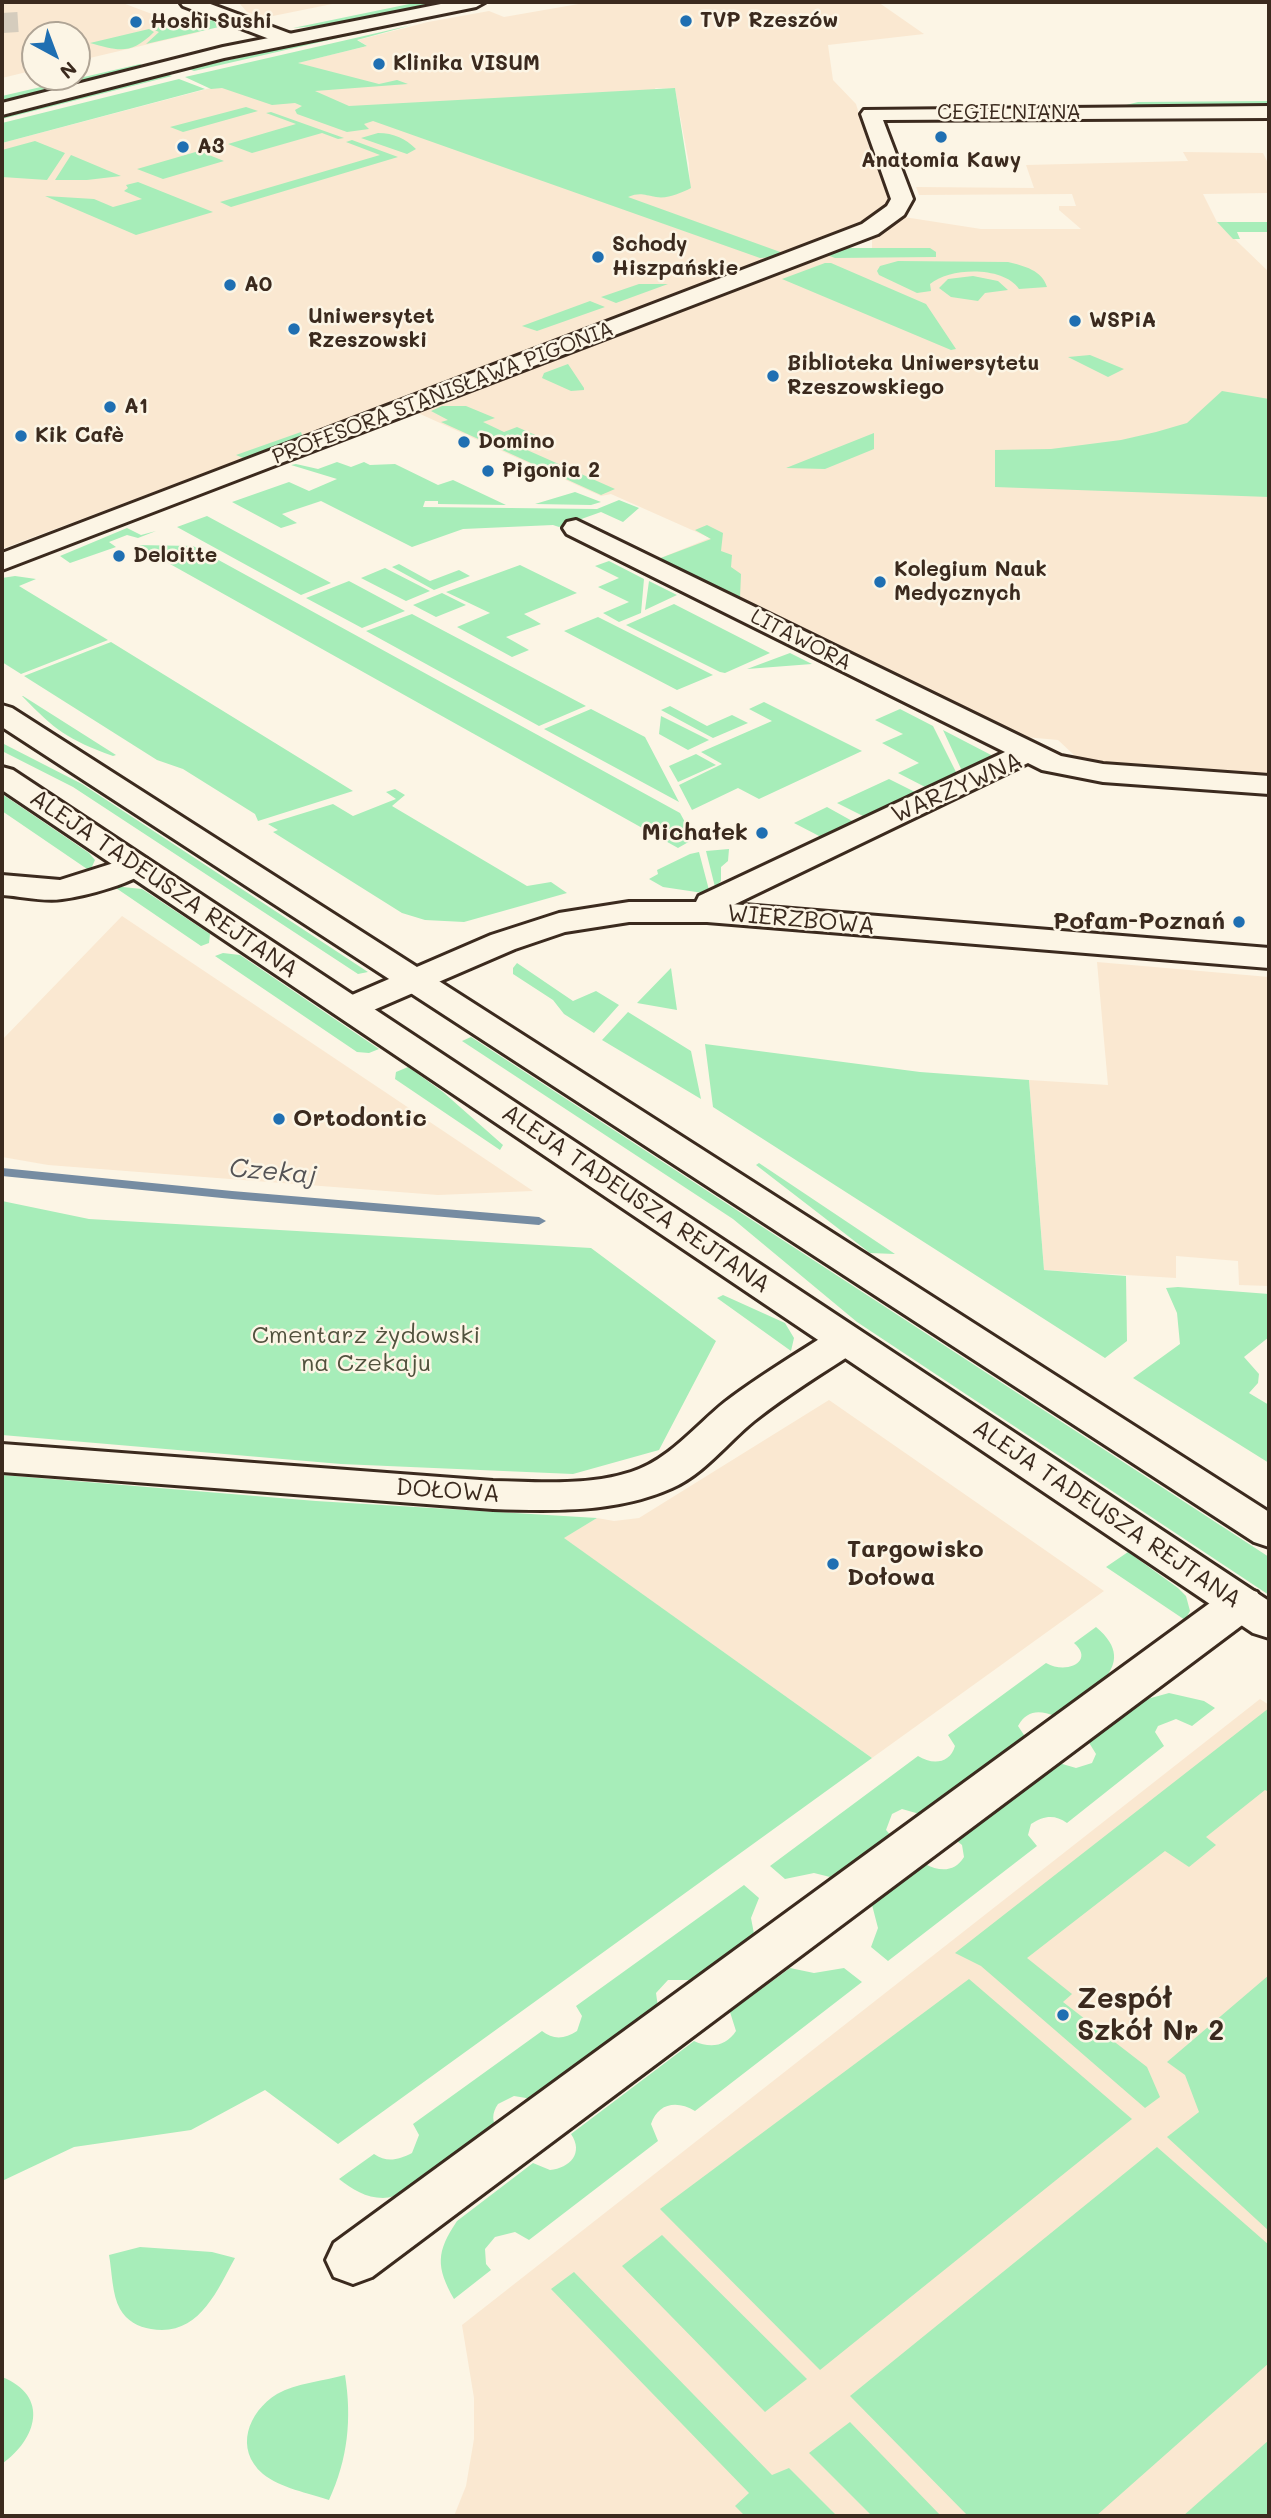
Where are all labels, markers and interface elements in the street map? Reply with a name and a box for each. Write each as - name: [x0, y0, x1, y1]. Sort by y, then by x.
- place label: TVP Rzeszów: [700, 8, 838, 34]
- place label: Hoshi Sushi: [150, 9, 272, 35]
- marker: TVP Rzeszów: [678, 13, 694, 29]
- marker: Hoshi Sushi: [128, 14, 144, 30]
- north arrow: [21, 21, 91, 91]
- place label: Klinika VISUM: [393, 51, 540, 77]
- marker: Klinika VISUM: [371, 56, 387, 72]
- text: N: [55, 57, 82, 85]
- street label: CEGIELNIANA: [937, 100, 1081, 126]
- marker: Anatomia Kawy: [933, 129, 949, 145]
- place label: A3: [197, 134, 224, 160]
- marker: A3: [175, 139, 191, 155]
- place label: Anatomia Kawy: [861, 148, 1021, 174]
- place label: Schody Hiszpańskie: [612, 232, 738, 282]
- marker: Schody Hiszpańskie: [590, 249, 606, 265]
- place label: A0: [244, 272, 272, 298]
- marker: A0: [222, 277, 238, 293]
- place label: Uniwersytet Rzeszowski: [308, 304, 435, 354]
- place label: WSPiA: [1089, 308, 1156, 334]
- marker: WSPiA: [1067, 313, 1083, 329]
- street label: PROFESORA STANISŁAWA PIGONIA: [269, 316, 617, 470]
- marker: Uniwersytet Rzeszowski: [286, 321, 302, 337]
- place label: Biblioteka Uniwersytetu Rzeszowskiego: [787, 351, 1039, 401]
- marker: Biblioteka Uniwersytetu Rzeszowskiego: [765, 368, 781, 384]
- place label: A1: [124, 394, 148, 420]
- marker: A1: [102, 399, 118, 415]
- place label: Kik Cafè: [35, 423, 124, 449]
- marker: Kik Cafè: [13, 428, 29, 444]
- place label: Domino: [478, 429, 554, 455]
- marker: Domino: [456, 434, 472, 450]
- place label: Pigonia 2: [502, 458, 600, 484]
- marker: Pigonia 2: [480, 463, 496, 479]
- place label: Deloitte: [133, 543, 217, 569]
- marker: Deloitte: [111, 548, 127, 564]
- place label: Kolegium Nauk Medycznych: [894, 557, 1047, 607]
- marker: Kolegium Nauk Medycznych: [872, 574, 888, 590]
- street label: LITAWORA: [746, 604, 856, 676]
- street label: WARZYWNA: [887, 746, 1027, 830]
- street label: ALEJA TADEUSZA REJTANA: [24, 783, 304, 985]
- place label: Michałek: [642, 819, 748, 847]
- marker: Michałek: [754, 825, 770, 841]
- street label: WIERZBOWA: [726, 899, 876, 941]
- place label: Pofam-Poznań: [1053, 908, 1225, 936]
- marker: Pofam-Poznań: [1231, 914, 1247, 930]
- street label: ALEJA TADEUSZA REJTANA: [496, 1098, 776, 1300]
- place label: Ortodontic: [293, 1105, 427, 1133]
- marker: Ortodontic: [271, 1111, 287, 1127]
- water label: Czekaj: [228, 1153, 318, 1191]
- park label: Cmentarz żydowski na Czekaju: [252, 1322, 480, 1378]
- street label: ALEJA TADEUSZA REJTANA: [967, 1413, 1247, 1615]
- street label: DOŁOWA: [395, 1473, 501, 1509]
- place label: Targowisko Dołowa: [847, 1536, 983, 1592]
- marker: Targowisko Dołowa: [825, 1556, 841, 1572]
- place label: Zespół Szkół Nr 2: [1077, 1982, 1224, 2048]
- marker: Zespół Szkół Nr 2: [1055, 2007, 1071, 2023]

